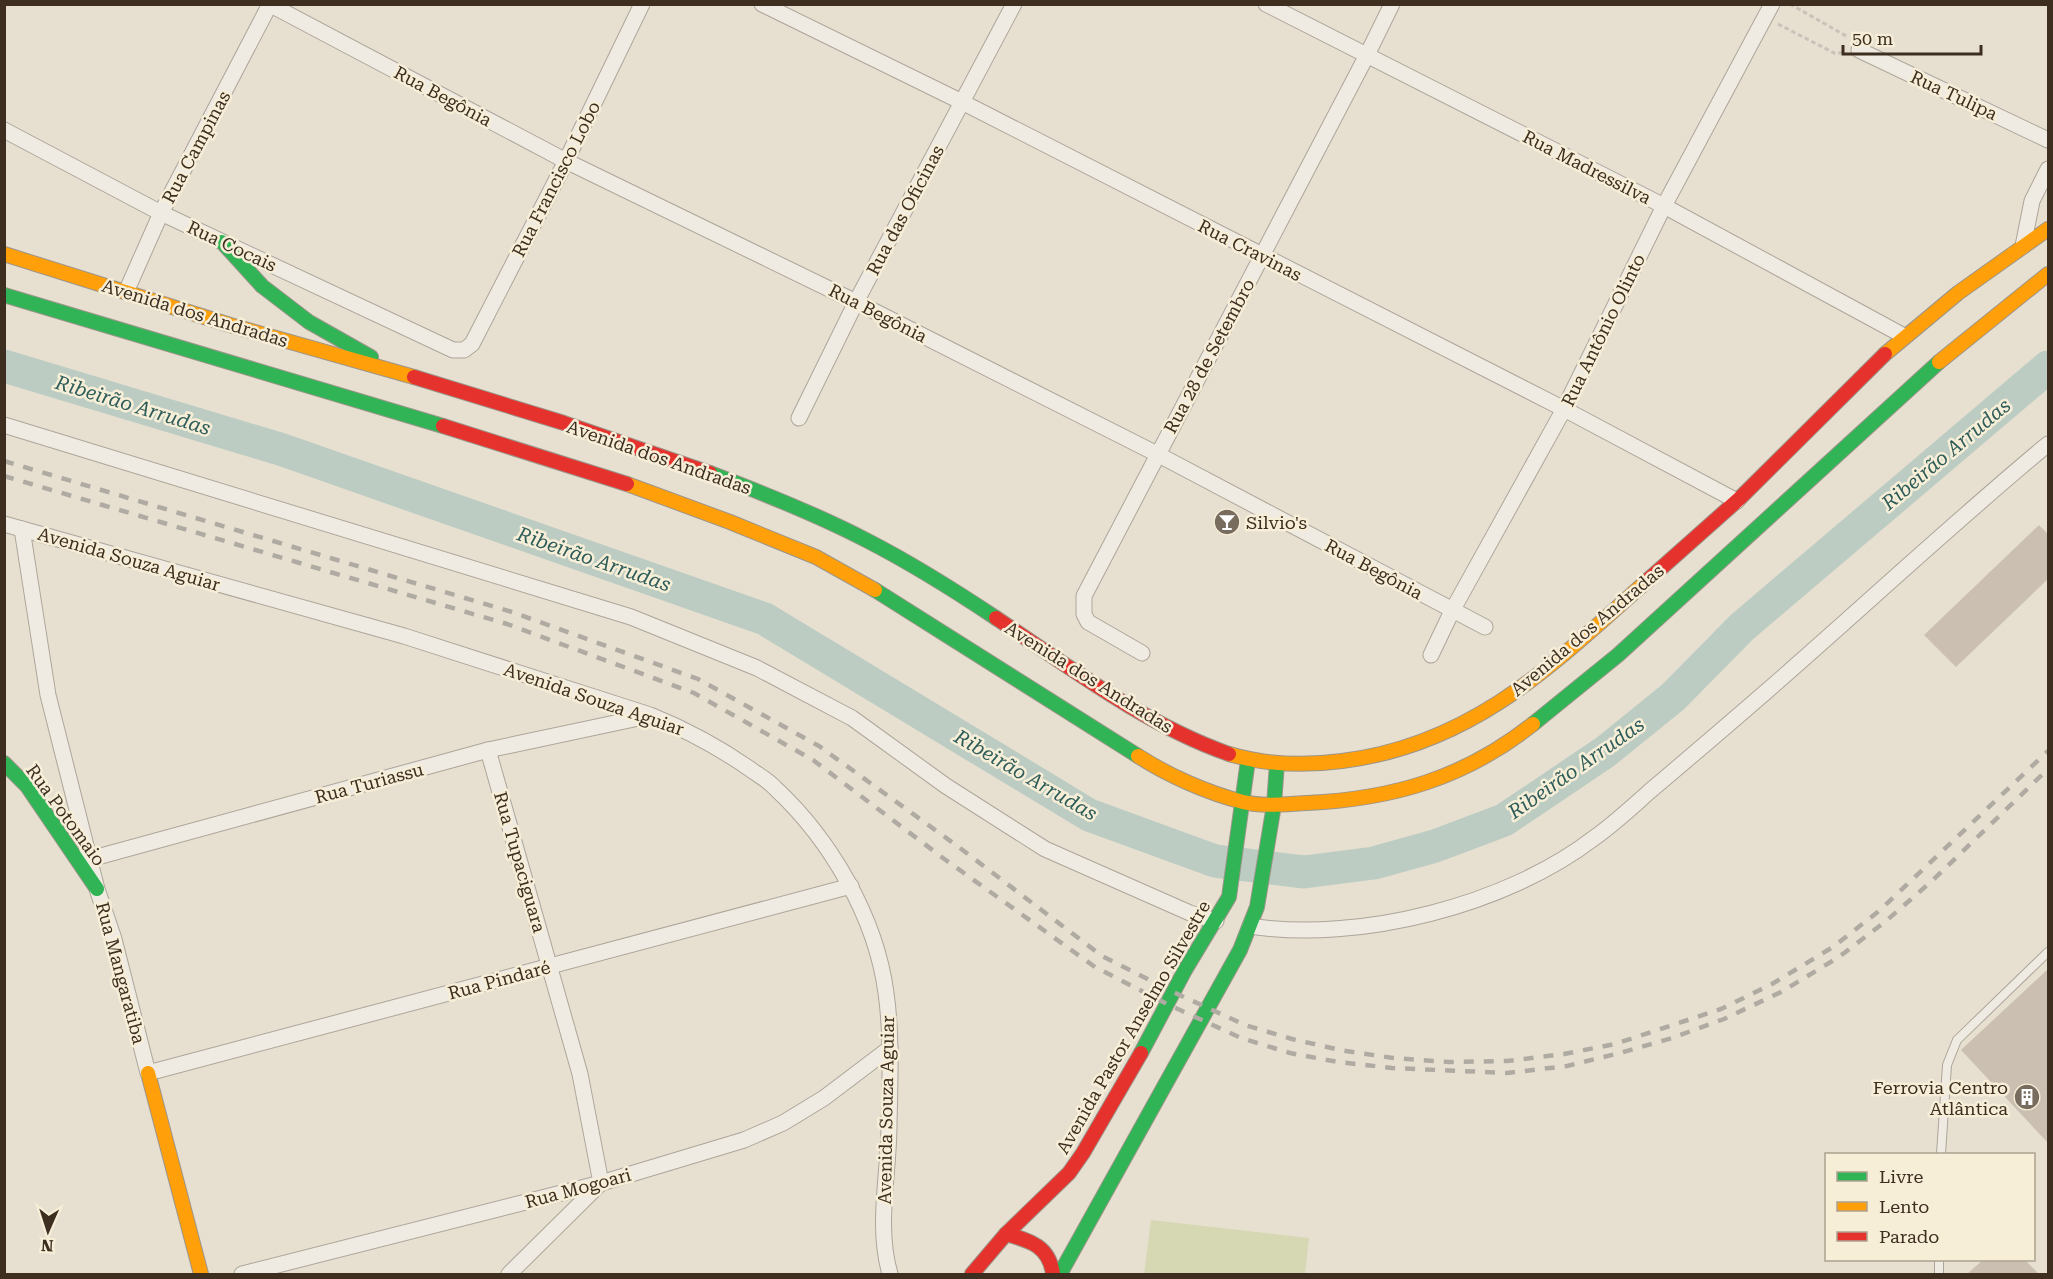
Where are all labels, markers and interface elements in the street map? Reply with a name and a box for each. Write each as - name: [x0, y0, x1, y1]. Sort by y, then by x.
- scale bar: [1843, 18, 1981, 56]
- text: 50 m: [1852, 28, 1893, 49]
- street label: Rua Begônia: [391, 61, 496, 131]
- street label: Rua Tulipa: [1907, 66, 2001, 124]
- street label: Rua Campinas: [158, 87, 234, 207]
- street label: Rua Francisco Lobo: [508, 98, 604, 260]
- street label: Rua Madressilva: [1519, 126, 1655, 208]
- street label: Rua das Oficinas: [862, 141, 948, 279]
- street label: Rua Cravinas: [1195, 215, 1305, 285]
- street label: Rua Cocais: [184, 216, 280, 276]
- street label: Rua Antônio Olinto: [1557, 250, 1649, 410]
- street label: Avenida dos Andradas: [100, 275, 290, 351]
- street label: Rua 28 de Setembro: [1159, 275, 1259, 437]
- street label: Rua Begônia: [825, 279, 931, 347]
- water label: Ribeirão Arrudas: [52, 370, 213, 440]
- water label: Ribeirão Arrudas: [1876, 393, 2015, 516]
- street label: Avenida dos Andradas: [564, 416, 754, 498]
- bar icon: Silvio's: [1212, 507, 1242, 537]
- place label: Silvio's: [1246, 512, 1307, 533]
- water label: Ribeirão Arrudas: [513, 521, 674, 597]
- street label: Avenida Souza Aguiar: [35, 523, 223, 595]
- street label: Rua Begônia: [1322, 534, 1427, 604]
- street label: Avenida dos Andradas: [1506, 560, 1668, 700]
- street label: Avenida dos Andradas: [1001, 617, 1177, 737]
- street label: Avenida Souza Aguiar: [501, 658, 687, 740]
- water label: Ribeirão Arrudas: [1502, 712, 1649, 825]
- water label: Ribeirão Arrudas: [950, 724, 1102, 826]
- street label: Rua Turiassu: [312, 758, 426, 808]
- street label: Rua Potomaio: [22, 760, 110, 870]
- street label: Rua Tupaciguara: [490, 789, 550, 935]
- street label: Avenida Pastor Anselmo Silvestre: [1052, 897, 1214, 1157]
- street label: Rua Mangaratiba: [92, 900, 150, 1047]
- street label: Rua Pindaré: [446, 956, 553, 1004]
- street label: Avenida Souza Aguiar: [874, 1015, 898, 1205]
- place label: Ferrovia Centro Atlântica: [1873, 1077, 2008, 1119]
- building icon: Ferrovia Centro Atlântica: [2012, 1082, 2042, 1112]
- legend: [1825, 1153, 2035, 1261]
- street label: Rua Mogoari: [523, 1164, 634, 1212]
- text: Livre: [1879, 1166, 1924, 1187]
- text: Lento: [1879, 1196, 1929, 1217]
- north arrow: [18, 1201, 78, 1261]
- text: Parado: [1879, 1226, 1939, 1247]
- text: N: [41, 1236, 54, 1255]

